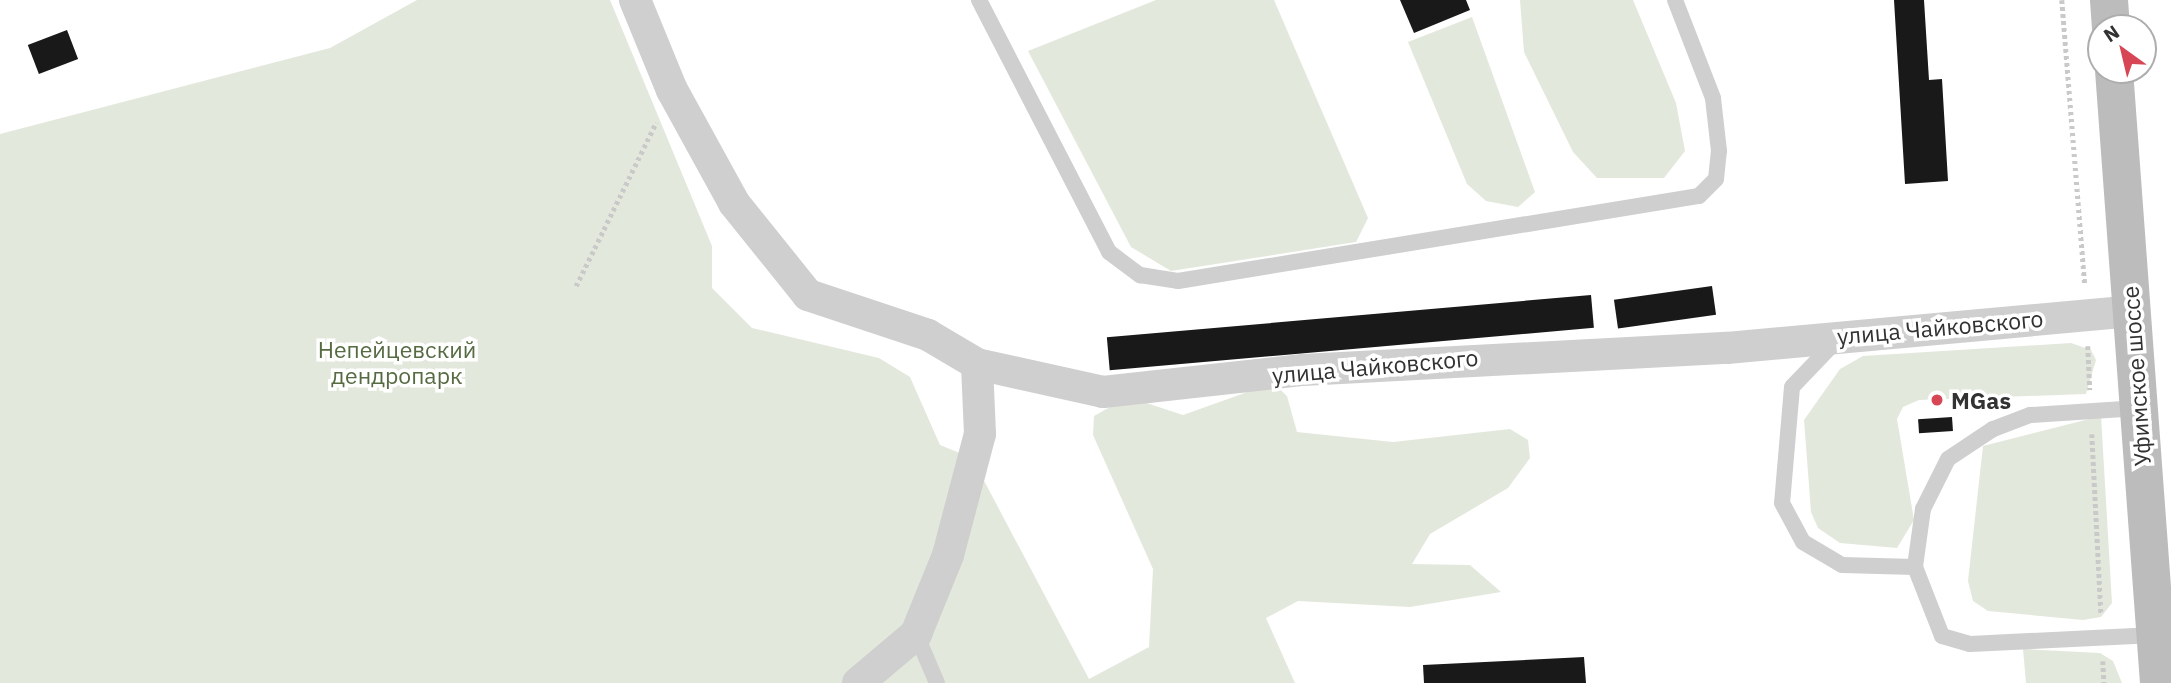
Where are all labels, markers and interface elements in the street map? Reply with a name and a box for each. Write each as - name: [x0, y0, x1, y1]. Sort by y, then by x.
- north arrow: [2087, 14, 2157, 84]
- text: N: [2099, 19, 2124, 47]
- street label: Уфимское шоссе: [2116, 285, 2156, 467]
- street label: улица Чайковского: [1836, 304, 2044, 350]
- park label: Непейцевский дендропарк: [318, 335, 476, 389]
- street label: улица Чайковского: [1271, 343, 1479, 389]
- place label: MGas: [1951, 386, 2011, 414]
- marker: MGas: [1929, 392, 1945, 408]

